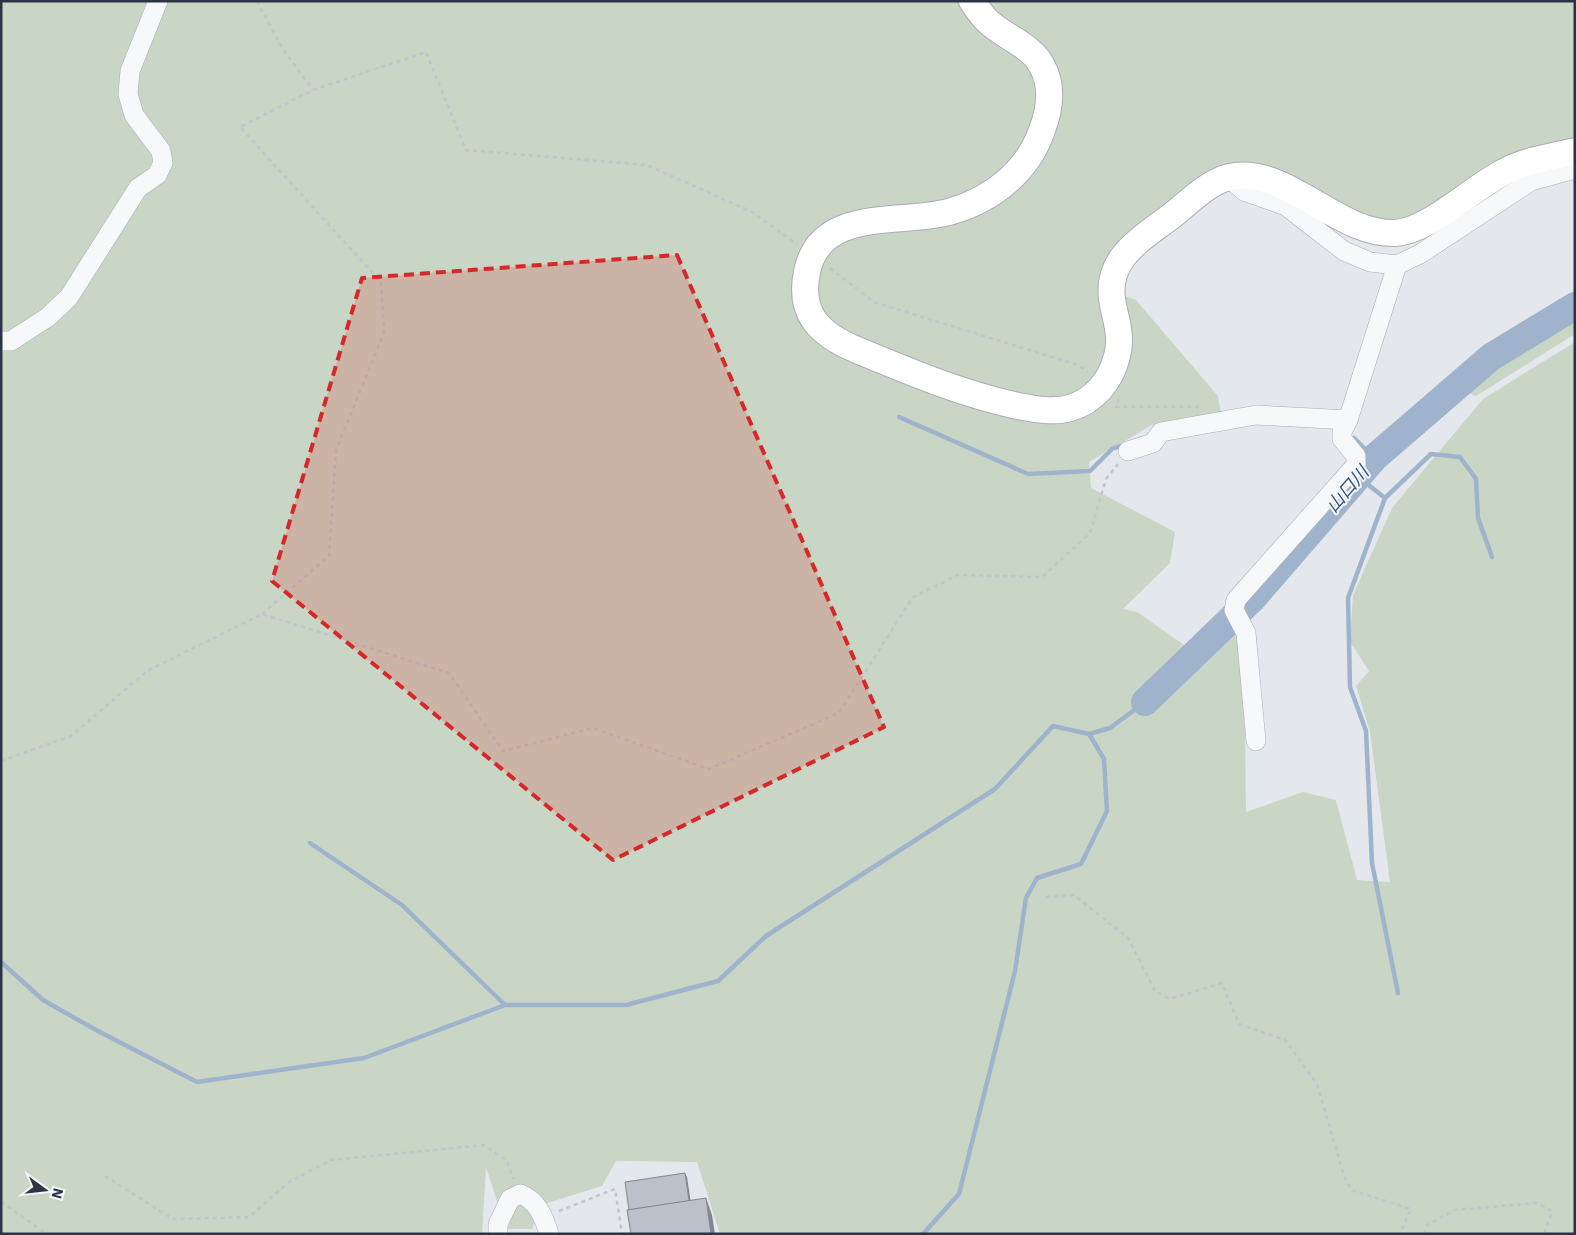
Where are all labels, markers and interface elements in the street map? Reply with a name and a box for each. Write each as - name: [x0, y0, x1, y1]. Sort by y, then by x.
- water label: 山口川: [1321, 460, 1375, 517]
- north arrow: [20, 1165, 70, 1215]
- text: N: [48, 1186, 68, 1201]

